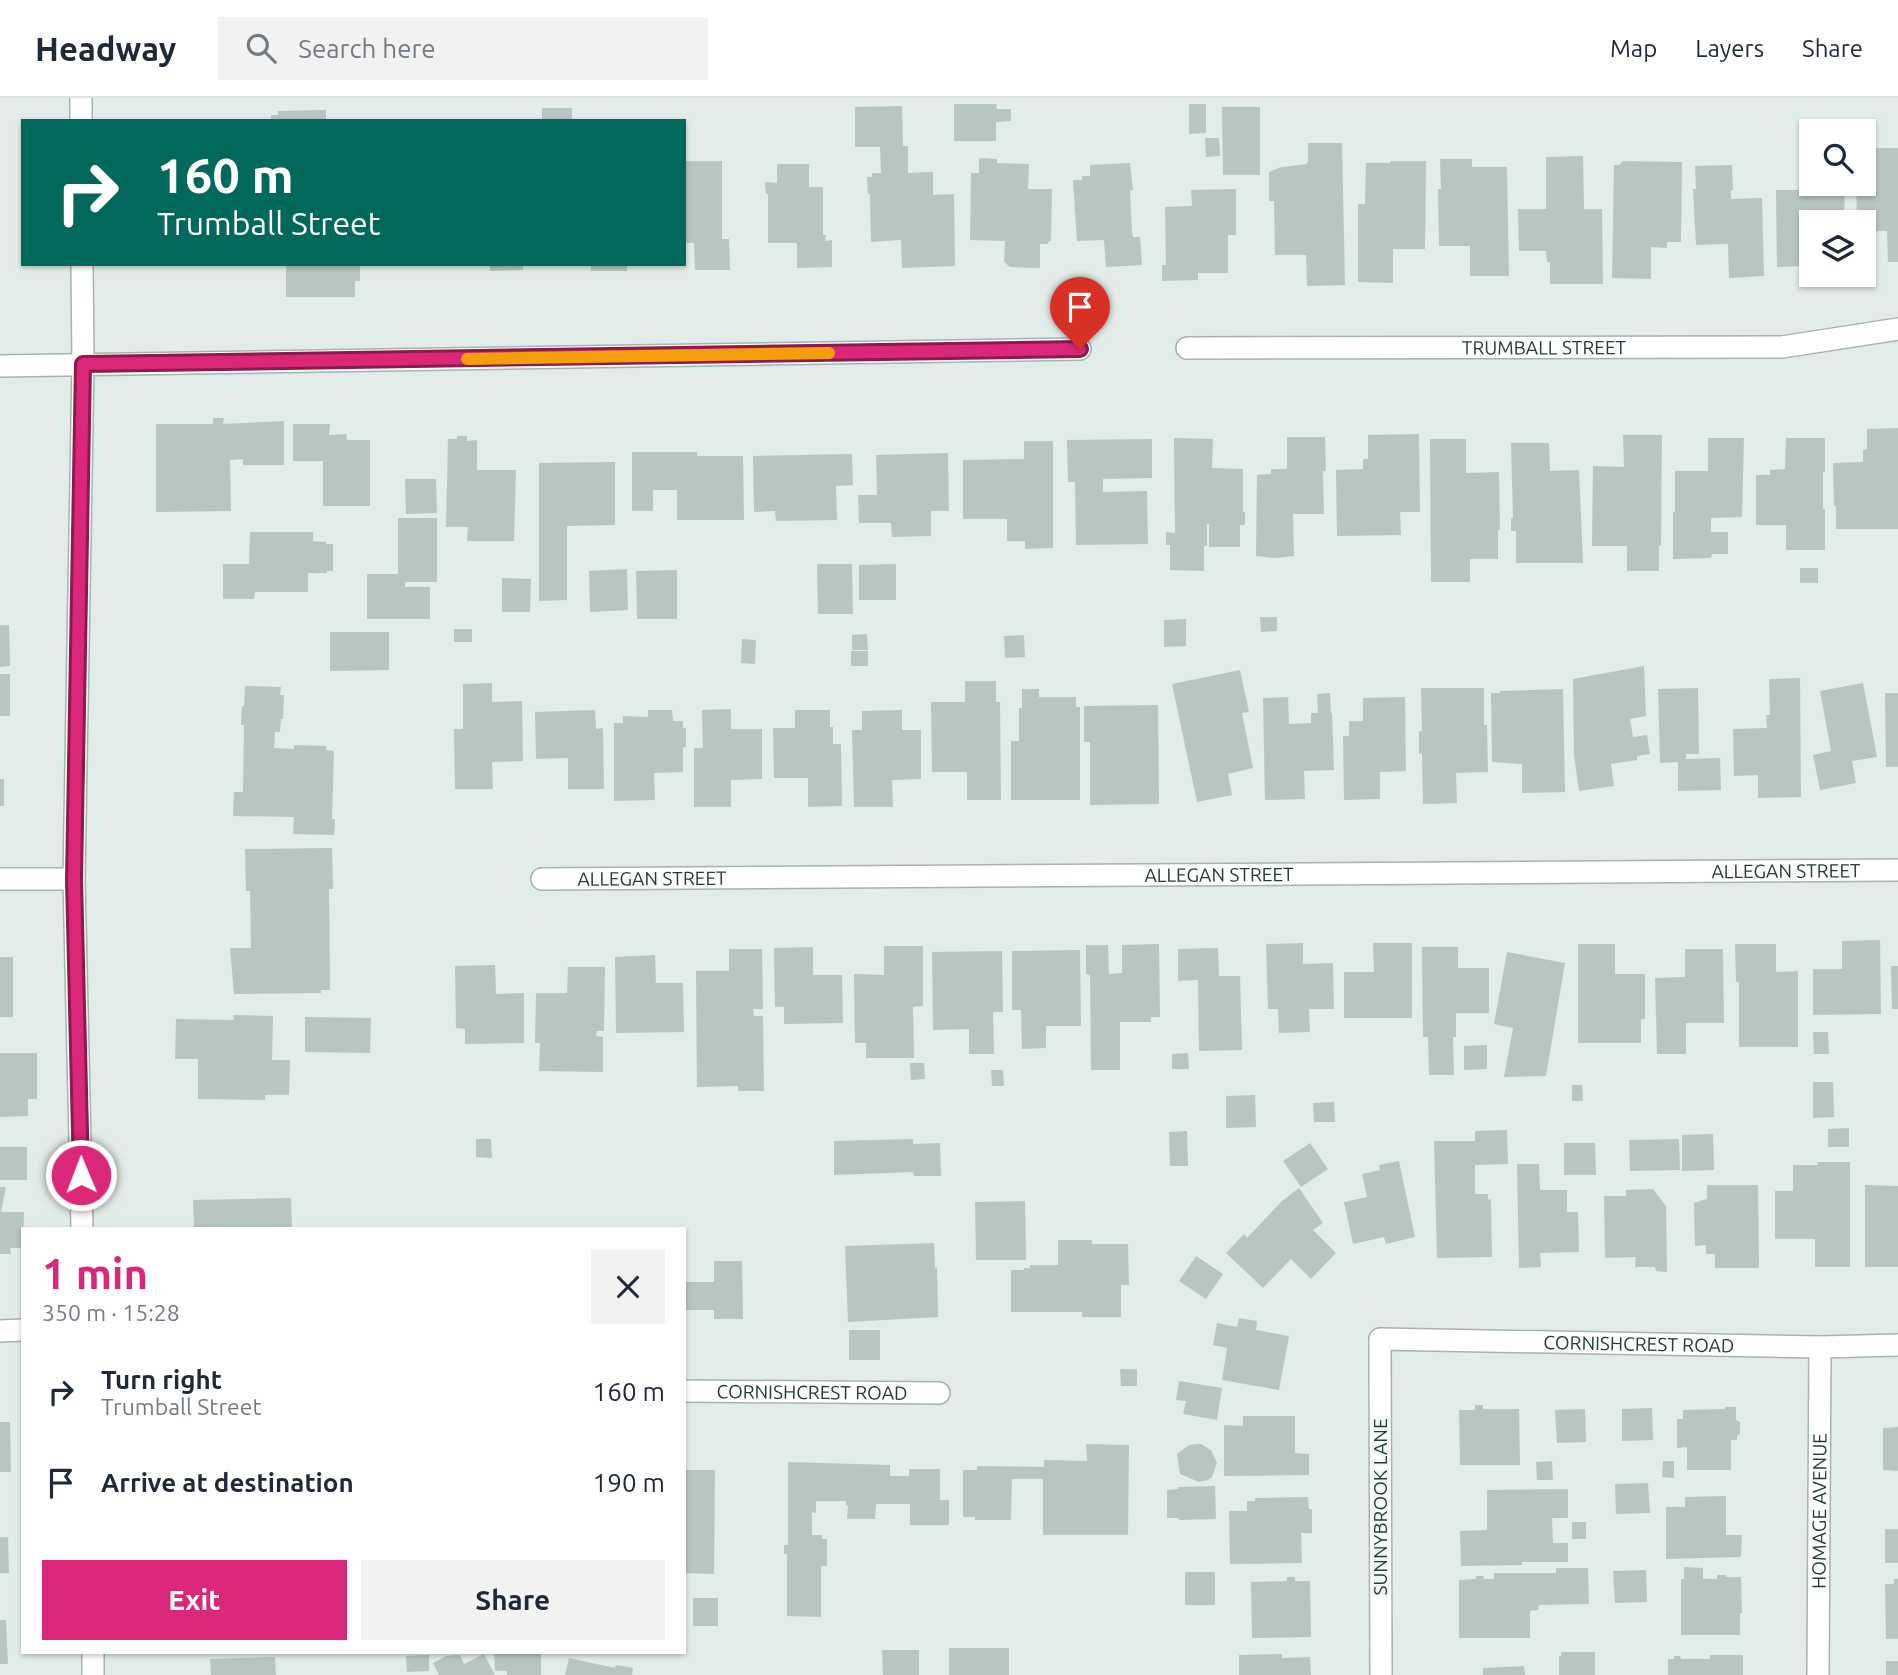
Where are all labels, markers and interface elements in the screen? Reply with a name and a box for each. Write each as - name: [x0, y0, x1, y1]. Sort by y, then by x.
- search box: [218, 17, 708, 80]
- icon: search: [242, 29, 280, 67]
- text: Headway: [35, 30, 176, 67]
- text: Search here: [298, 34, 436, 63]
- text: Map: [1610, 35, 1657, 62]
- text: Layers: [1695, 35, 1764, 62]
- text: Share: [1802, 35, 1863, 62]
- map controls: [1799, 119, 1876, 287]
- button: search: [1799, 119, 1876, 196]
- icon: right: [42, 147, 133, 238]
- text: 160 m: [157, 147, 294, 202]
- text: Trumball Street: [157, 205, 380, 241]
- button: layers: [1799, 210, 1876, 287]
- pin: [1050, 277, 1110, 349]
- icon: arrive: [1061, 288, 1099, 326]
- street label: TRUMBALL STREET: [1462, 336, 1627, 359]
- street label: ALLEGAN STREET: [1711, 859, 1861, 882]
- street label: ALLEGAN STREET: [1144, 863, 1294, 886]
- street label: ALLEGAN STREET: [577, 867, 727, 890]
- position arrow: [44, 1138, 118, 1212]
- text: 1 min: [42, 1250, 148, 1297]
- button: close: [591, 1250, 665, 1324]
- text: 350 m · 15:28: [42, 1300, 180, 1325]
- street label: CORNISHCREST ROAD: [1543, 1331, 1735, 1356]
- text: Turn right: [101, 1365, 222, 1394]
- icon: right: [42, 1373, 80, 1411]
- text: 160 m: [593, 1377, 665, 1406]
- street label: CORNISHCREST ROAD: [716, 1380, 908, 1404]
- text: Trumball Street: [101, 1394, 262, 1419]
- street label: SUNNYBROOK LANE: [1369, 1418, 1391, 1596]
- street label: HOMAGE AVENUE: [1808, 1433, 1830, 1589]
- icon: arrive: [42, 1464, 80, 1502]
- text: Arrive at destination: [101, 1468, 354, 1497]
- text: 190 m: [593, 1468, 665, 1497]
- button: Exit: [42, 1560, 347, 1640]
- button: Share: [361, 1560, 665, 1640]

